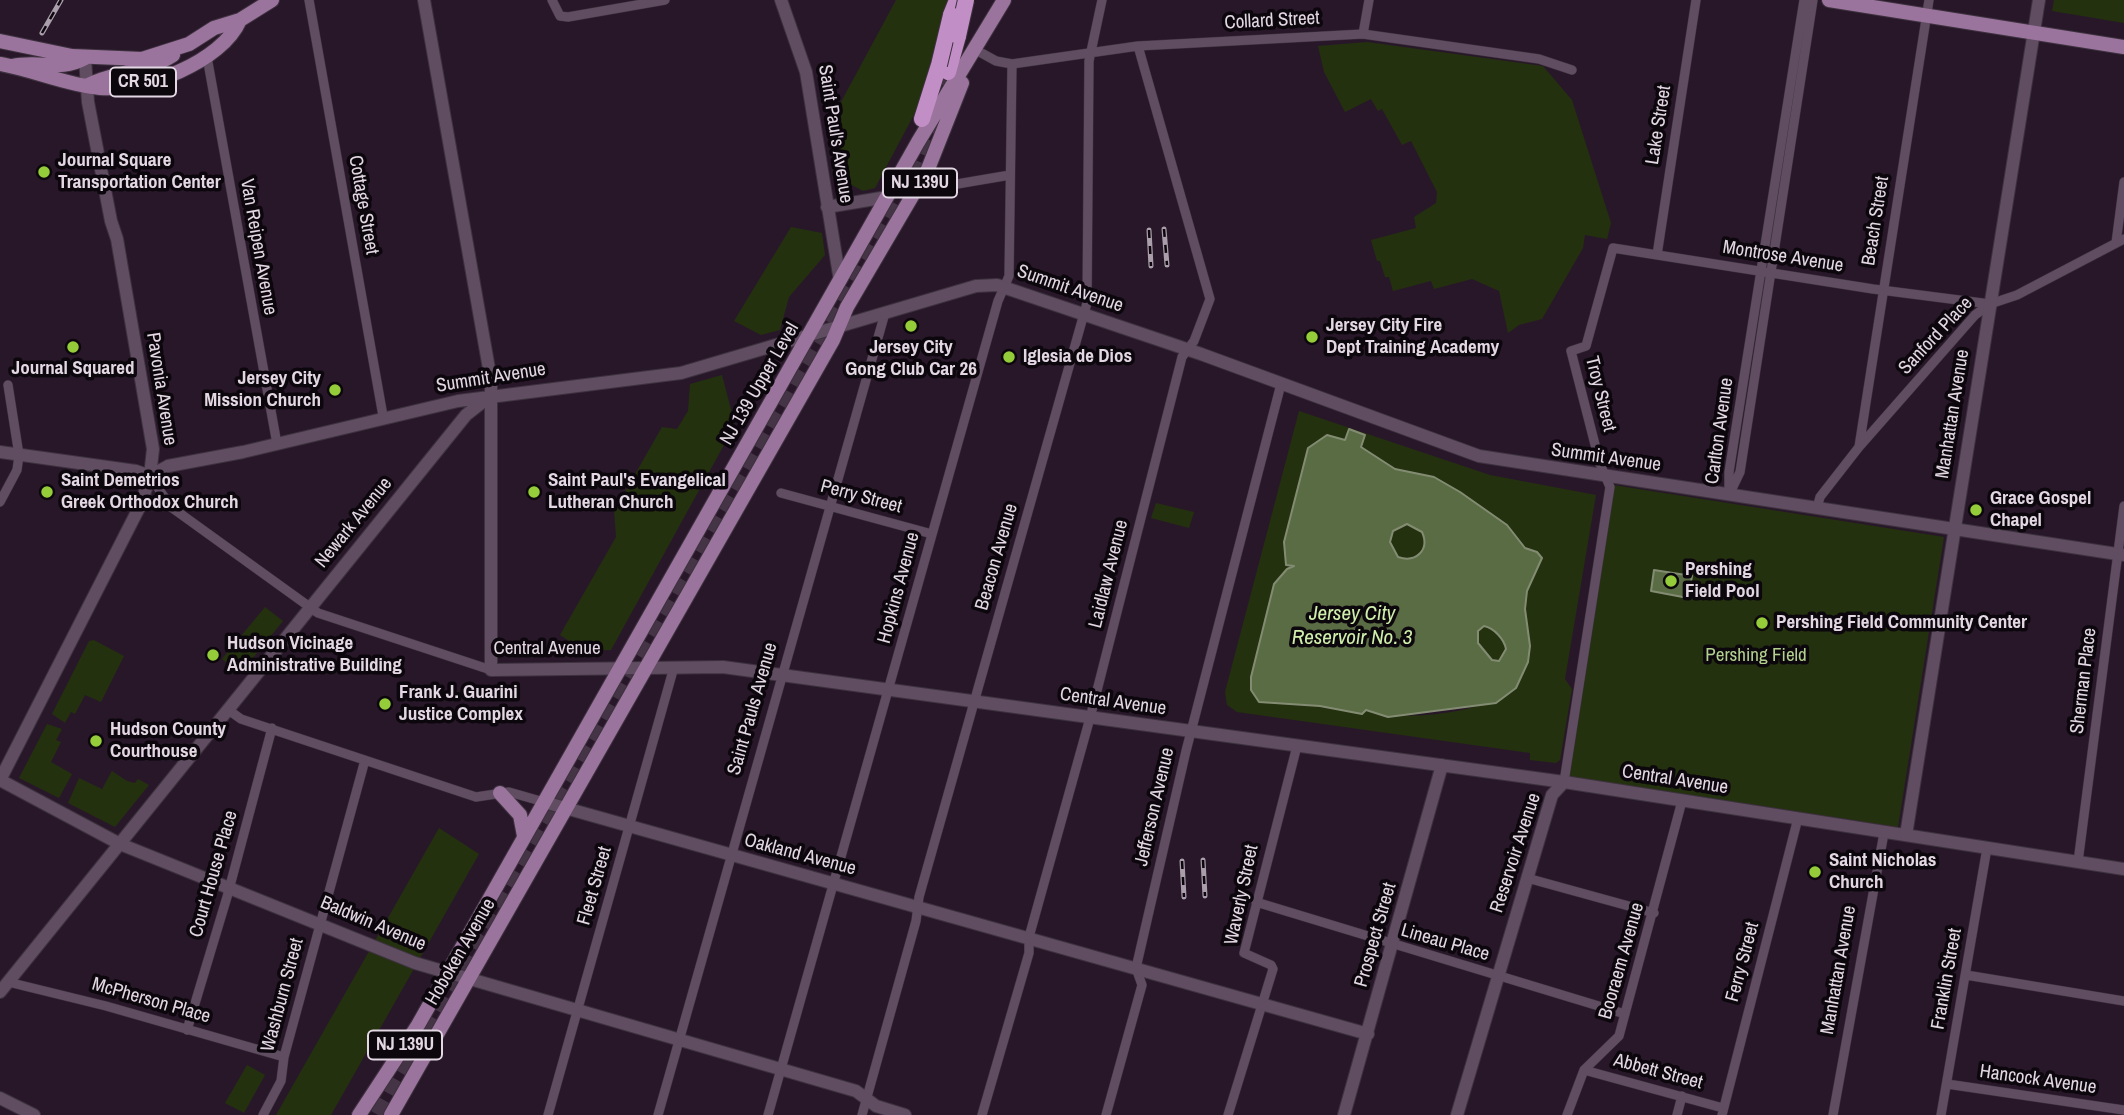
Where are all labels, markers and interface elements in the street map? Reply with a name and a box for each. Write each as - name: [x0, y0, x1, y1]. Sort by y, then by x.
- street label: Collard Street: [1224, 7, 1320, 35]
- street label: Saint Paul's Avenue: [813, 63, 857, 205]
- road number: CR 501: [110, 68, 176, 96]
- street label: Lake Street: [1642, 84, 1676, 166]
- place label: Journal Square Transportation Center: [58, 150, 221, 194]
- street label: Cottage Street: [343, 154, 383, 256]
- marker: Journal Square Transportation Center: [36, 164, 52, 180]
- road number: NJ 139U: [883, 168, 957, 198]
- street label: Beach Street: [1858, 175, 1894, 267]
- street label: Van Reipen Avenue: [235, 177, 281, 317]
- street label: Montrose Avenue: [1721, 236, 1845, 278]
- street label: Summit Avenue: [1014, 260, 1126, 318]
- street label: Sanford Place: [1894, 292, 1978, 380]
- place label: Jersey City Fire Dept Training Academy: [1326, 315, 1499, 359]
- marker: Jersey City Gong Club Car 26: [903, 318, 919, 334]
- street label: NJ 139 Upper Level: [716, 319, 804, 449]
- marker: Jersey City Fire Dept Training Academy: [1304, 329, 1320, 345]
- street label: Pavonia Avenue: [141, 331, 181, 447]
- place label: Jersey City Gong Club Car 26: [845, 337, 977, 381]
- marker: Journal Squared: [65, 339, 81, 355]
- place label: Iglesia de Dios: [1023, 346, 1132, 368]
- street label: Manhattan Avenue: [1932, 348, 1974, 480]
- marker: Iglesia de Dios: [1001, 349, 1017, 365]
- street label: Troy Street: [1580, 354, 1620, 434]
- place label: Journal Squared: [12, 358, 134, 380]
- street label: Summit Avenue: [435, 358, 547, 398]
- place label: Jersey City Mission Church: [204, 368, 321, 412]
- street label: Carlton Avenue: [1701, 376, 1739, 486]
- marker: Jersey City Mission Church: [327, 382, 343, 398]
- street label: Summit Avenue: [1550, 439, 1662, 477]
- place label: Saint Demetrios Greek Orthodox Church: [61, 470, 238, 514]
- place label: Saint Paul's Evangelical Lutheran Church: [548, 470, 726, 514]
- street label: Newark Avenue: [311, 473, 397, 573]
- street label: Perry Street: [818, 475, 904, 519]
- marker: Saint Demetrios Greek Orthodox Church: [39, 484, 55, 500]
- marker: Saint Paul's Evangelical Lutheran Church: [526, 484, 542, 500]
- place label: Grace Gospel Chapel: [1990, 488, 2091, 532]
- street label: Beacon Avenue: [971, 501, 1023, 613]
- marker: Grace Gospel Chapel: [1968, 502, 1984, 518]
- street label: Laidlaw Avenue: [1085, 518, 1133, 630]
- street label: Hopkins Avenue: [873, 530, 925, 646]
- place label: Pershing Field Pool: [1685, 559, 1759, 603]
- marker: Pershing Field Pool: [1663, 573, 1679, 589]
- water label: Jersey City Reservoir No. 3: [1292, 601, 1412, 651]
- place label: Pershing Field Community Center: [1776, 612, 2027, 634]
- marker: Pershing Field Community Center: [1754, 615, 1770, 631]
- street label: Sherman Place: [2066, 627, 2102, 735]
- place label: Hudson Vicinage Administrative Building: [227, 633, 402, 677]
- street label: Central Avenue: [493, 638, 601, 660]
- street label: Saint Pauls Avenue: [723, 640, 783, 778]
- park label: Pershing Field: [1705, 645, 1807, 667]
- marker: Hudson Vicinage Administrative Building: [205, 647, 221, 663]
- place label: Frank J. Guarini Justice Complex: [399, 682, 523, 726]
- street label: Central Avenue: [1058, 683, 1168, 721]
- marker: Frank J. Guarini Justice Complex: [377, 696, 393, 712]
- place label: Hudson County Courthouse: [110, 719, 226, 763]
- marker: Hudson County Courthouse: [88, 733, 104, 749]
- street label: Jefferson Avenue: [1130, 746, 1180, 868]
- street label: Central Avenue: [1620, 760, 1730, 800]
- street label: Reservoir Avenue: [1486, 790, 1546, 916]
- street label: Court House Place: [185, 808, 243, 940]
- street label: Oakland Avenue: [742, 829, 858, 881]
- street label: Waverly Street: [1220, 843, 1264, 947]
- street label: Fleet Street: [573, 844, 617, 928]
- place label: Saint Nicholas Church: [1829, 850, 1936, 894]
- marker: Saint Nicholas Church: [1807, 864, 1823, 880]
- street label: Prospect Street: [1350, 880, 1402, 990]
- street label: Baldwin Avenue: [317, 892, 429, 956]
- street label: Hoboken Avenue: [421, 895, 501, 1009]
- street label: Booraem Avenue: [1594, 900, 1650, 1022]
- street label: Manhattan Avenue: [1816, 904, 1862, 1036]
- street label: Lineau Place: [1398, 920, 1492, 966]
- street label: Ferry Street: [1721, 920, 1765, 1004]
- street label: Franklin Street: [1927, 927, 1967, 1031]
- street label: Washburn Street: [257, 936, 309, 1054]
- street label: McPherson Place: [89, 973, 213, 1029]
- road number: NJ 139U: [368, 1030, 442, 1060]
- street label: Abbett Street: [1611, 1049, 1705, 1095]
- street label: Hancock Avenue: [1978, 1061, 2098, 1099]

